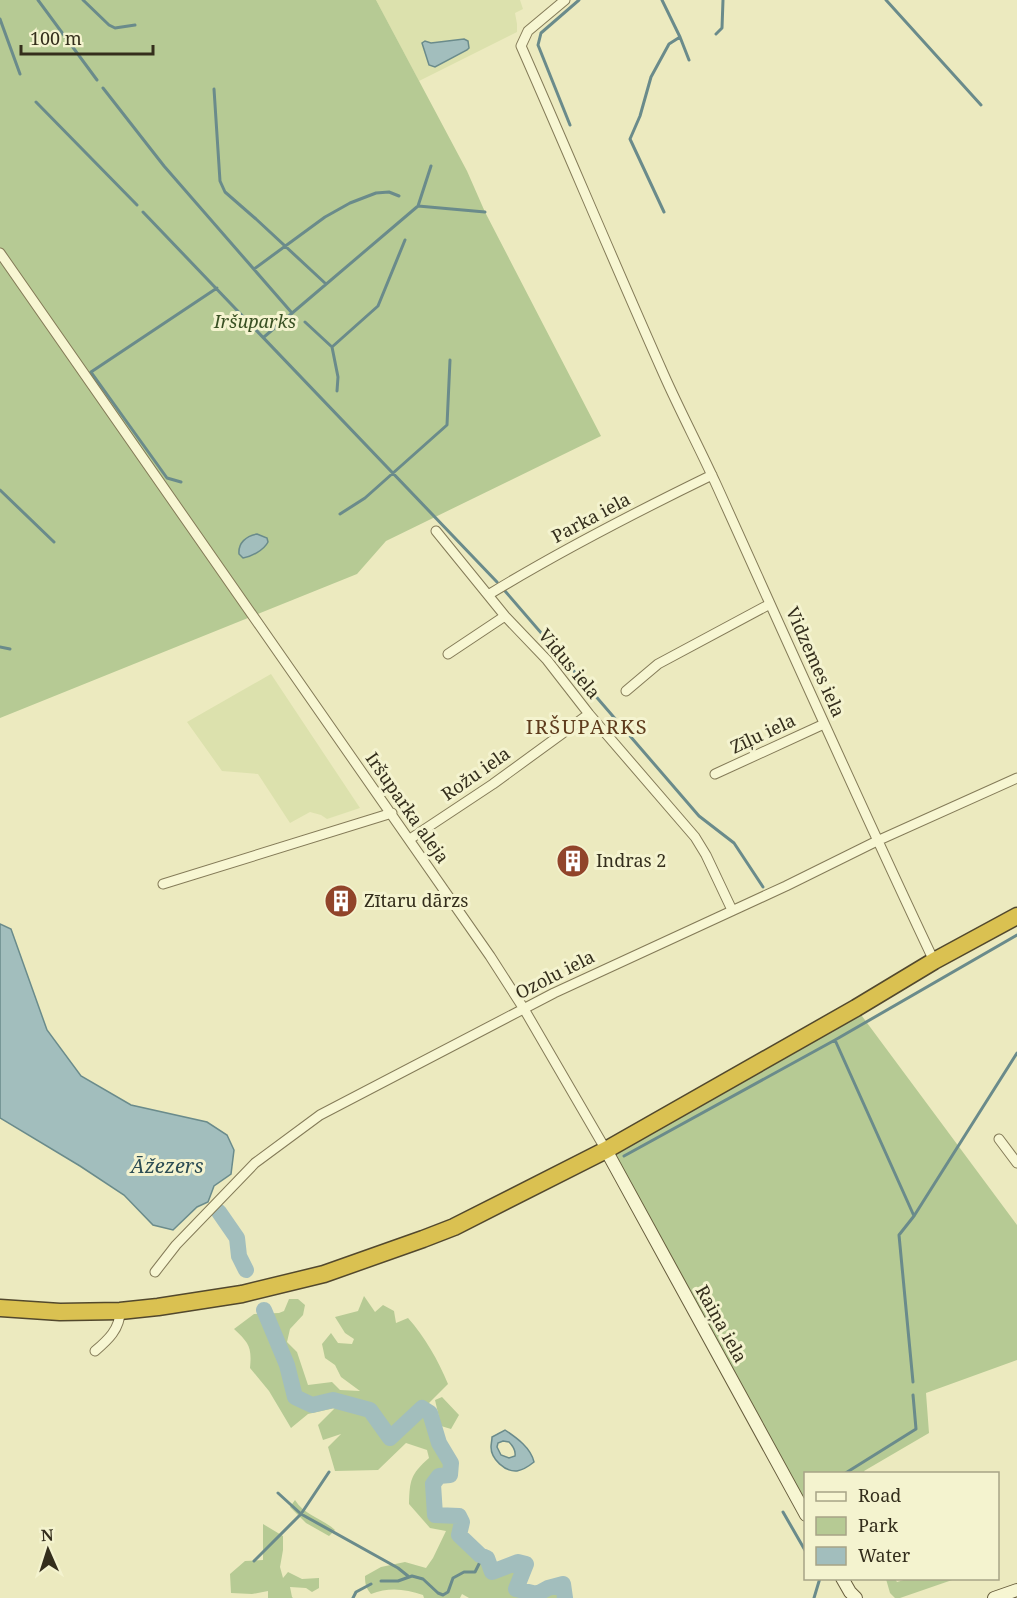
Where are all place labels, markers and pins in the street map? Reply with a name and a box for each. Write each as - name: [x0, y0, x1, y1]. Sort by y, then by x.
- building icon: Indras 2: [555, 843, 591, 879]
- place label: Indras 2: [596, 848, 666, 872]
- building icon: Zītaru dārzs: [323, 883, 359, 919]
- place label: Zītaru dārzs: [364, 888, 468, 912]

